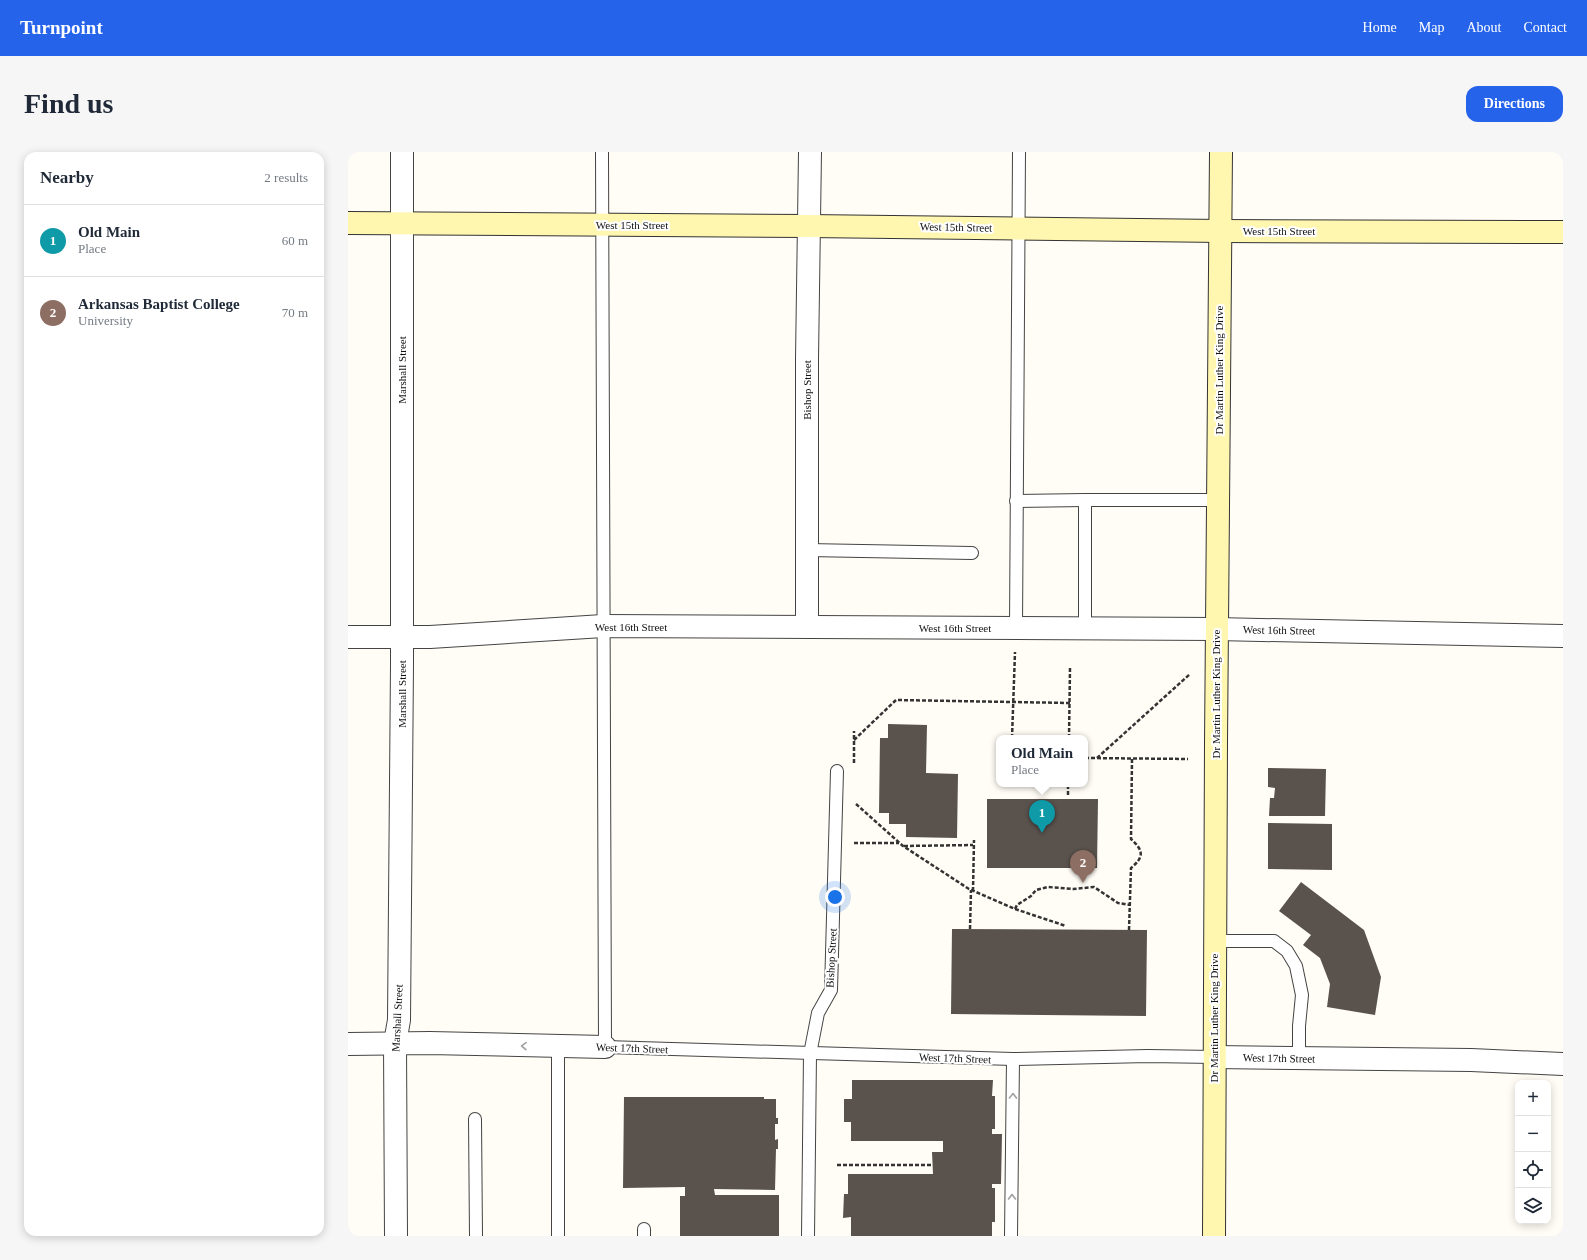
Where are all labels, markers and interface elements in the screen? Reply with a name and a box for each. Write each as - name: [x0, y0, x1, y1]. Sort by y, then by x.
- text: Turnpoint: [20, 17, 103, 38]
- text: Home: [1363, 20, 1397, 35]
- text: Map: [1419, 20, 1444, 35]
- text: About: [1466, 20, 1501, 35]
- text: Contact: [1523, 20, 1567, 35]
- button: Directions: [1466, 86, 1563, 122]
- text: Find us: [24, 88, 114, 119]
- text: Nearby: [40, 168, 94, 187]
- text: 2 results: [264, 170, 308, 185]
- street label: West 15th Street: [596, 219, 668, 231]
- street label: West 15th Street: [920, 220, 992, 234]
- text: Old Main: [78, 224, 140, 240]
- street label: West 15th Street: [1243, 225, 1315, 237]
- text: 1: [50, 233, 56, 248]
- text: 60 m: [282, 233, 308, 248]
- text: Place: [78, 241, 106, 256]
- text: Arkansas Baptist College: [78, 296, 240, 312]
- text: 2: [50, 305, 56, 320]
- text: 70 m: [282, 305, 308, 320]
- street label: Dr Martin Luther King Drive: [1213, 305, 1225, 434]
- text: University: [78, 313, 133, 328]
- street label: Marshall Street: [396, 336, 408, 404]
- street label: Bishop Street: [801, 360, 813, 420]
- street label: West 16th Street: [595, 621, 667, 633]
- street label: West 16th Street: [919, 622, 991, 634]
- street label: West 16th Street: [1243, 623, 1315, 637]
- street label: Dr Martin Luther King Drive: [1210, 629, 1222, 758]
- street label: Marshall Street: [396, 660, 408, 728]
- popup: [996, 735, 1088, 787]
- text: Old Main: [1011, 745, 1073, 761]
- text: Place: [1011, 762, 1039, 777]
- pin: 1: [1029, 800, 1055, 833]
- pin: 2: [1070, 850, 1096, 883]
- your location: [825, 887, 845, 907]
- street label: Bishop Street: [823, 928, 839, 988]
- street label: Dr Martin Luther King Drive: [1208, 953, 1220, 1082]
- street label: Marshall Street: [389, 984, 405, 1052]
- street label: West 17th Street: [596, 1041, 668, 1055]
- one-way arrow: [521, 1042, 527, 1050]
- street label: West 17th Street: [919, 1051, 991, 1065]
- street label: West 17th Street: [1243, 1051, 1315, 1065]
- map controls: [1515, 1080, 1551, 1224]
- button: +: [1515, 1080, 1551, 1116]
- one-way arrow: [1009, 1093, 1017, 1099]
- button: −: [1515, 1116, 1551, 1152]
- button: locate: [1515, 1152, 1551, 1188]
- button: layers: [1515, 1188, 1551, 1224]
- one-way arrow: [1008, 1194, 1016, 1200]

